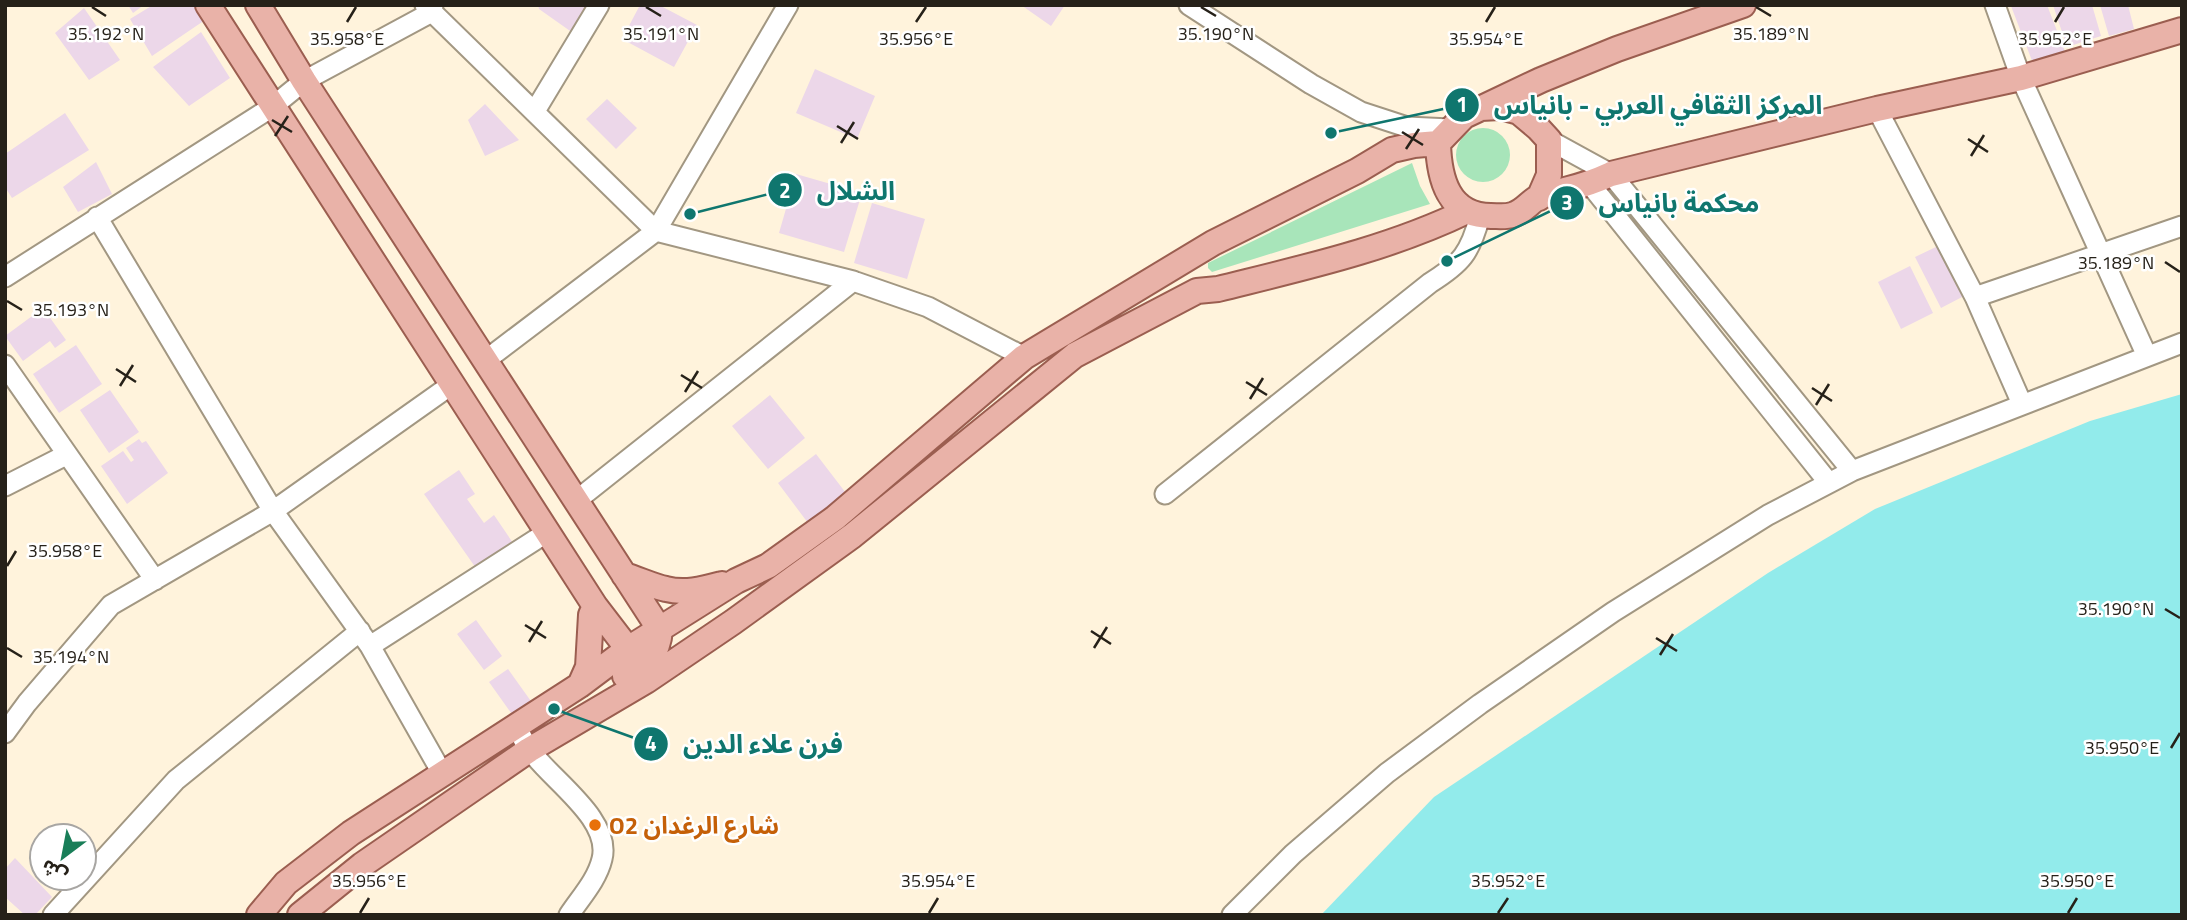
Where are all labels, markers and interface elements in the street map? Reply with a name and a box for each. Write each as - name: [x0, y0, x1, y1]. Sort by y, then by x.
- text: 35.192°N: [68, 20, 144, 47]
- text: 35.191°N: [623, 20, 699, 47]
- text: 35.190°N: [1178, 20, 1254, 47]
- text: 35.189°N: [1733, 20, 1809, 47]
- text: 35.958°E: [310, 25, 384, 52]
- text: 35.956°E: [879, 25, 953, 52]
- text: 35.954°E: [1449, 25, 1523, 52]
- text: 35.952°E: [2018, 25, 2092, 52]
- callout: المركز الثقافي العربي - بانياس: [1445, 81, 1836, 128]
- text: المركز الثقافي العربي - بانياس: [1494, 85, 1822, 126]
- text: 1: [1456, 88, 1468, 120]
- callout: الشلال: [767, 167, 909, 214]
- text: الشلال: [817, 171, 895, 210]
- text: 2: [779, 174, 791, 206]
- callout: محكمة بانياس: [1550, 180, 1774, 227]
- text: محكمة بانياس: [1598, 183, 1760, 222]
- text: 3: [1561, 186, 1573, 218]
- text: 35.189°N: [2078, 249, 2154, 276]
- text: 35.193°N: [33, 296, 109, 323]
- text: 35.958°E: [28, 537, 102, 564]
- text: 35.190°N: [2078, 595, 2154, 622]
- text: 35.194°N: [33, 643, 109, 670]
- callout: فرن علاء الدين: [634, 720, 856, 767]
- text: فرن علاء الدين: [683, 724, 843, 763]
- text: 4: [645, 727, 657, 759]
- text: 35.950°E: [2085, 734, 2159, 761]
- place label: O2 شارع الرغدان: [609, 807, 779, 843]
- marker: O2 شارع الرغدان: [587, 817, 603, 833]
- north arrow: [28, 822, 98, 892]
- text: ش: [35, 853, 72, 891]
- text: 35.956°E: [332, 867, 406, 894]
- text: 35.954°E: [901, 867, 975, 894]
- text: 35.952°E: [1471, 867, 1545, 894]
- text: 35.950°E: [2040, 867, 2114, 894]

